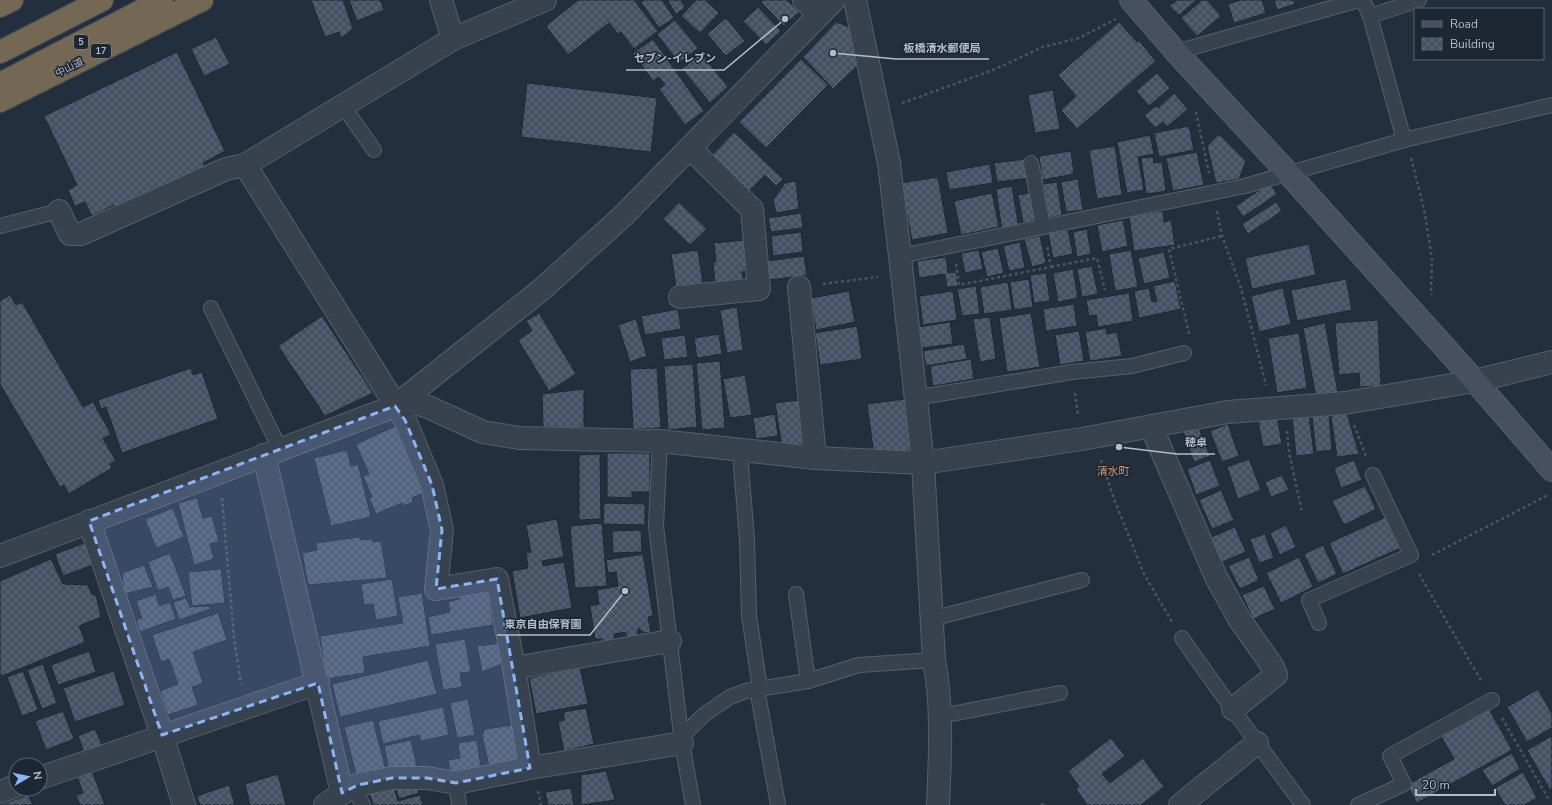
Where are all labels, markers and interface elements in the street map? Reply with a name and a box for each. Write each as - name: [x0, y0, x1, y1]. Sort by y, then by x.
- legend: [1414, 8, 1544, 60]
- text: Road: [1450, 16, 1478, 32]
- road number: 5: [74, 35, 88, 49]
- callout: 板橋清水郵便局: [896, 36, 989, 59]
- text: Building: [1450, 36, 1495, 52]
- text: 板橋清水郵便局: [904, 41, 981, 56]
- road number: 17: [91, 44, 111, 58]
- callout: セブン-イレブン: [626, 47, 724, 70]
- text: セブン-イレブン: [634, 51, 716, 66]
- street label: 中山道: [53, 55, 86, 81]
- callout: 穂卓: [1177, 431, 1215, 454]
- text: 穂卓: [1185, 435, 1207, 450]
- district label: 清水町: [1097, 464, 1130, 479]
- callout: 東京自由保育園: [497, 612, 590, 635]
- text: 東京自由保育園: [505, 617, 582, 632]
- north arrow: [8, 757, 48, 797]
- text: N: [29, 770, 45, 781]
- scale bar: [1416, 771, 1495, 797]
- text: 20 m: [1422, 777, 1450, 793]

